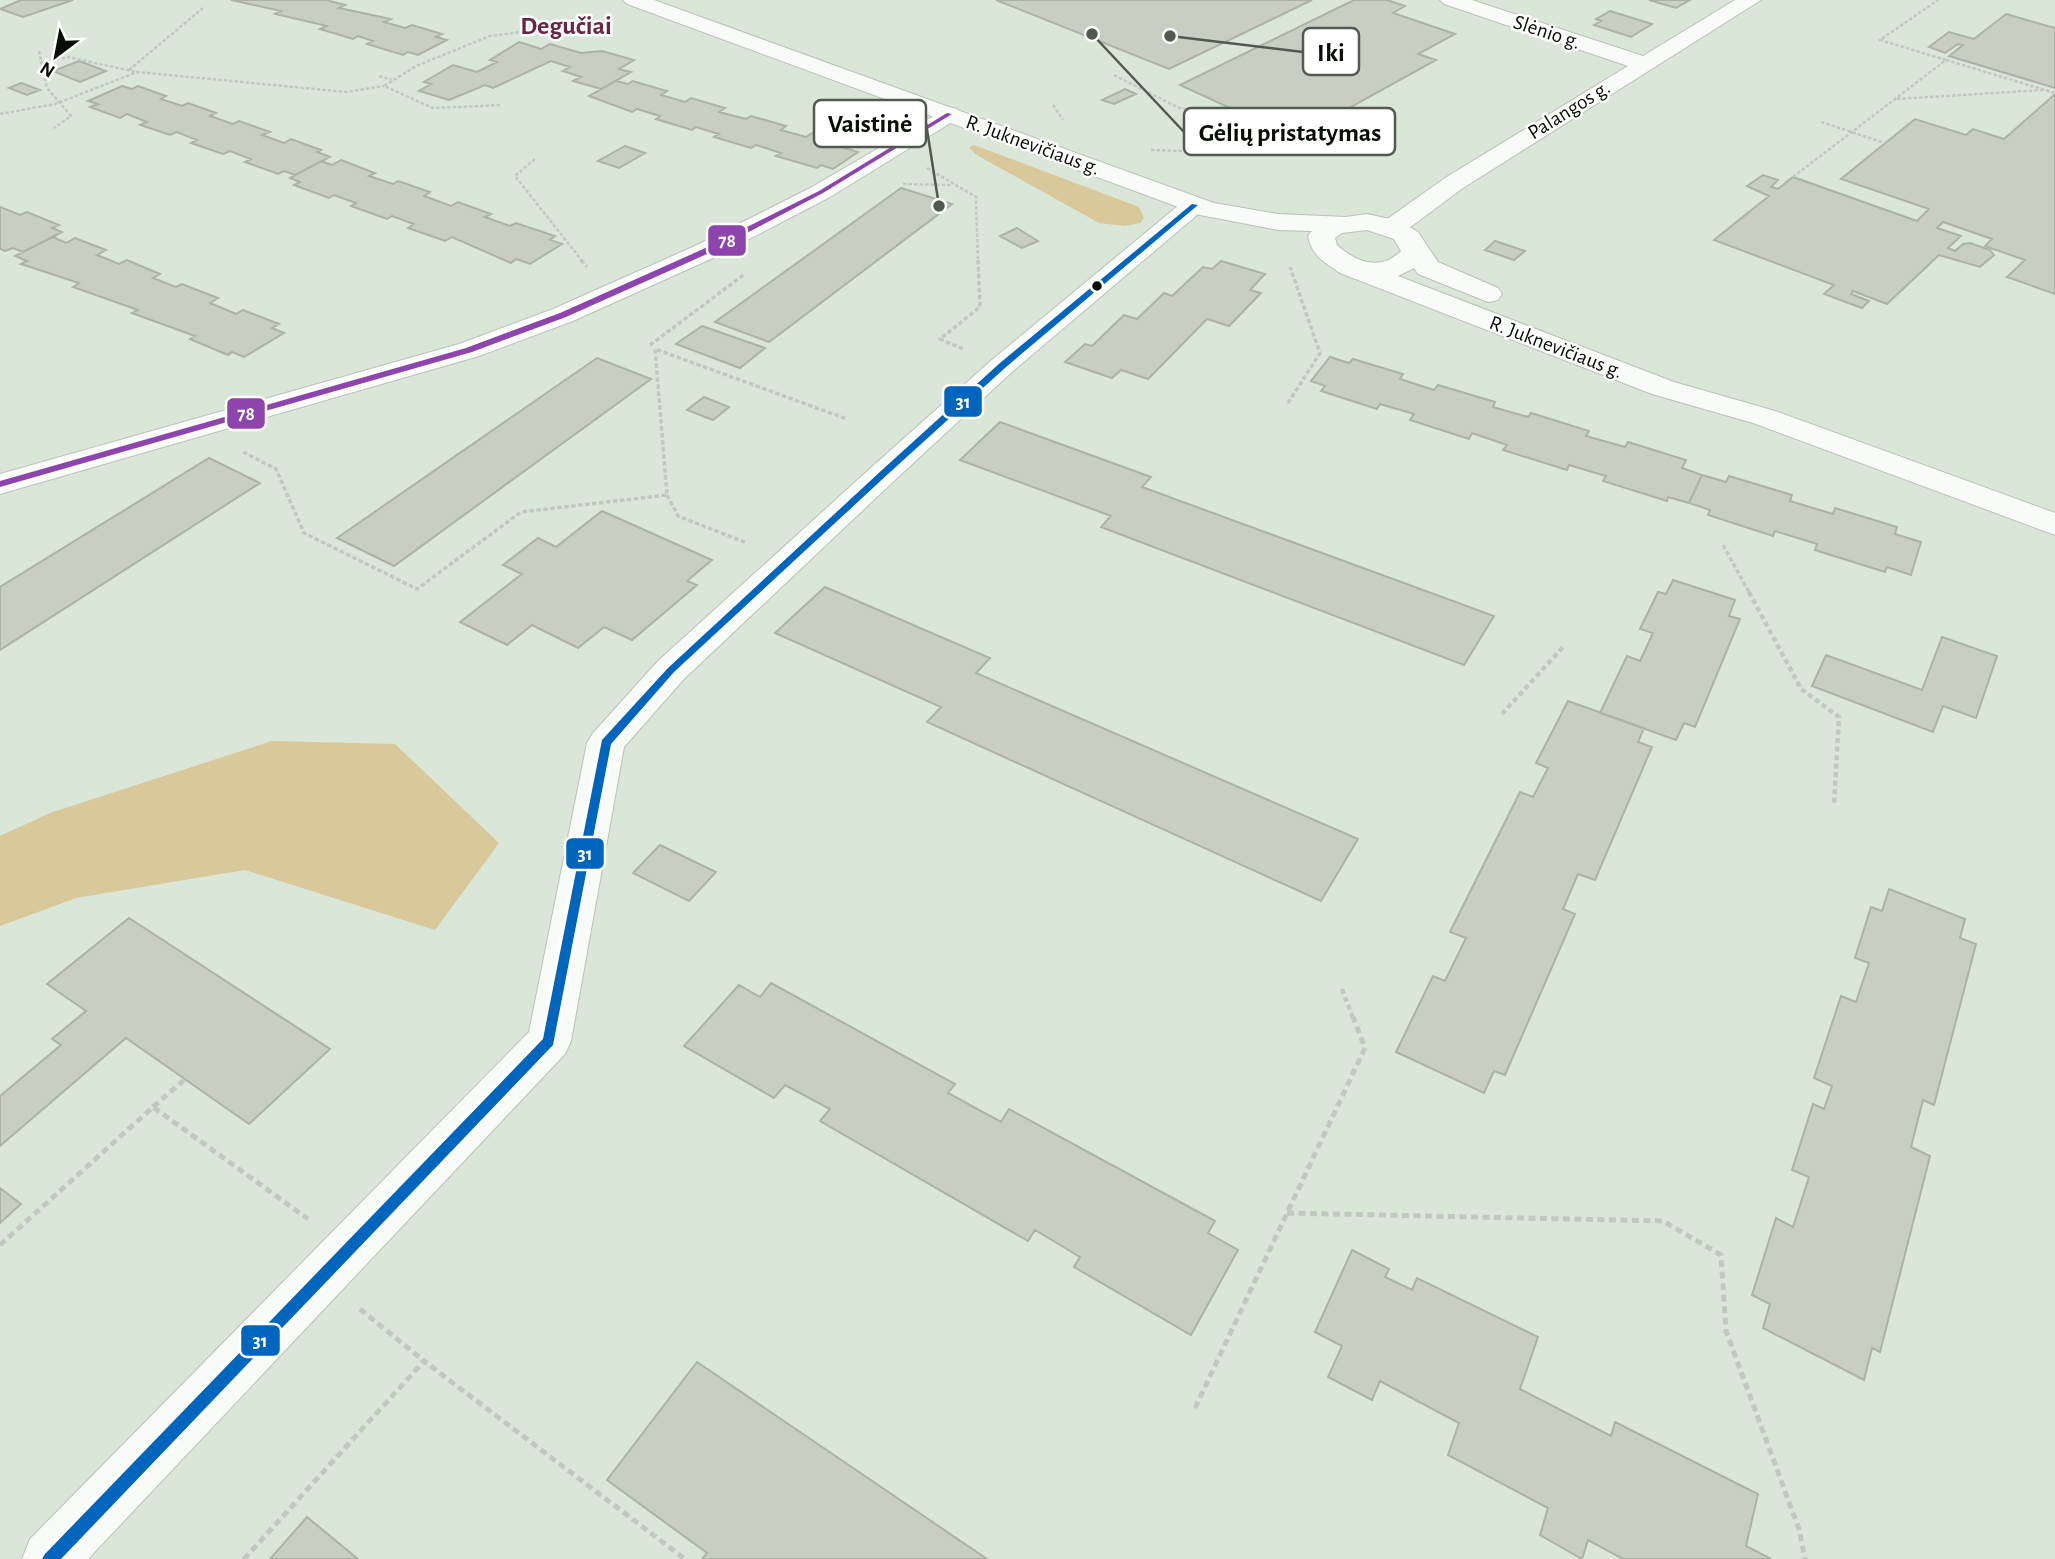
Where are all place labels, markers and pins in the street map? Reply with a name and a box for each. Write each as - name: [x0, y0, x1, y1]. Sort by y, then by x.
- callout: Iki: [1303, 28, 1359, 75]
- callout: Vaistinė: [814, 100, 926, 147]
- callout: Gėlių pristatymas: [1184, 108, 1395, 155]
- unlabelled marker: [1090, 279, 1104, 293]

